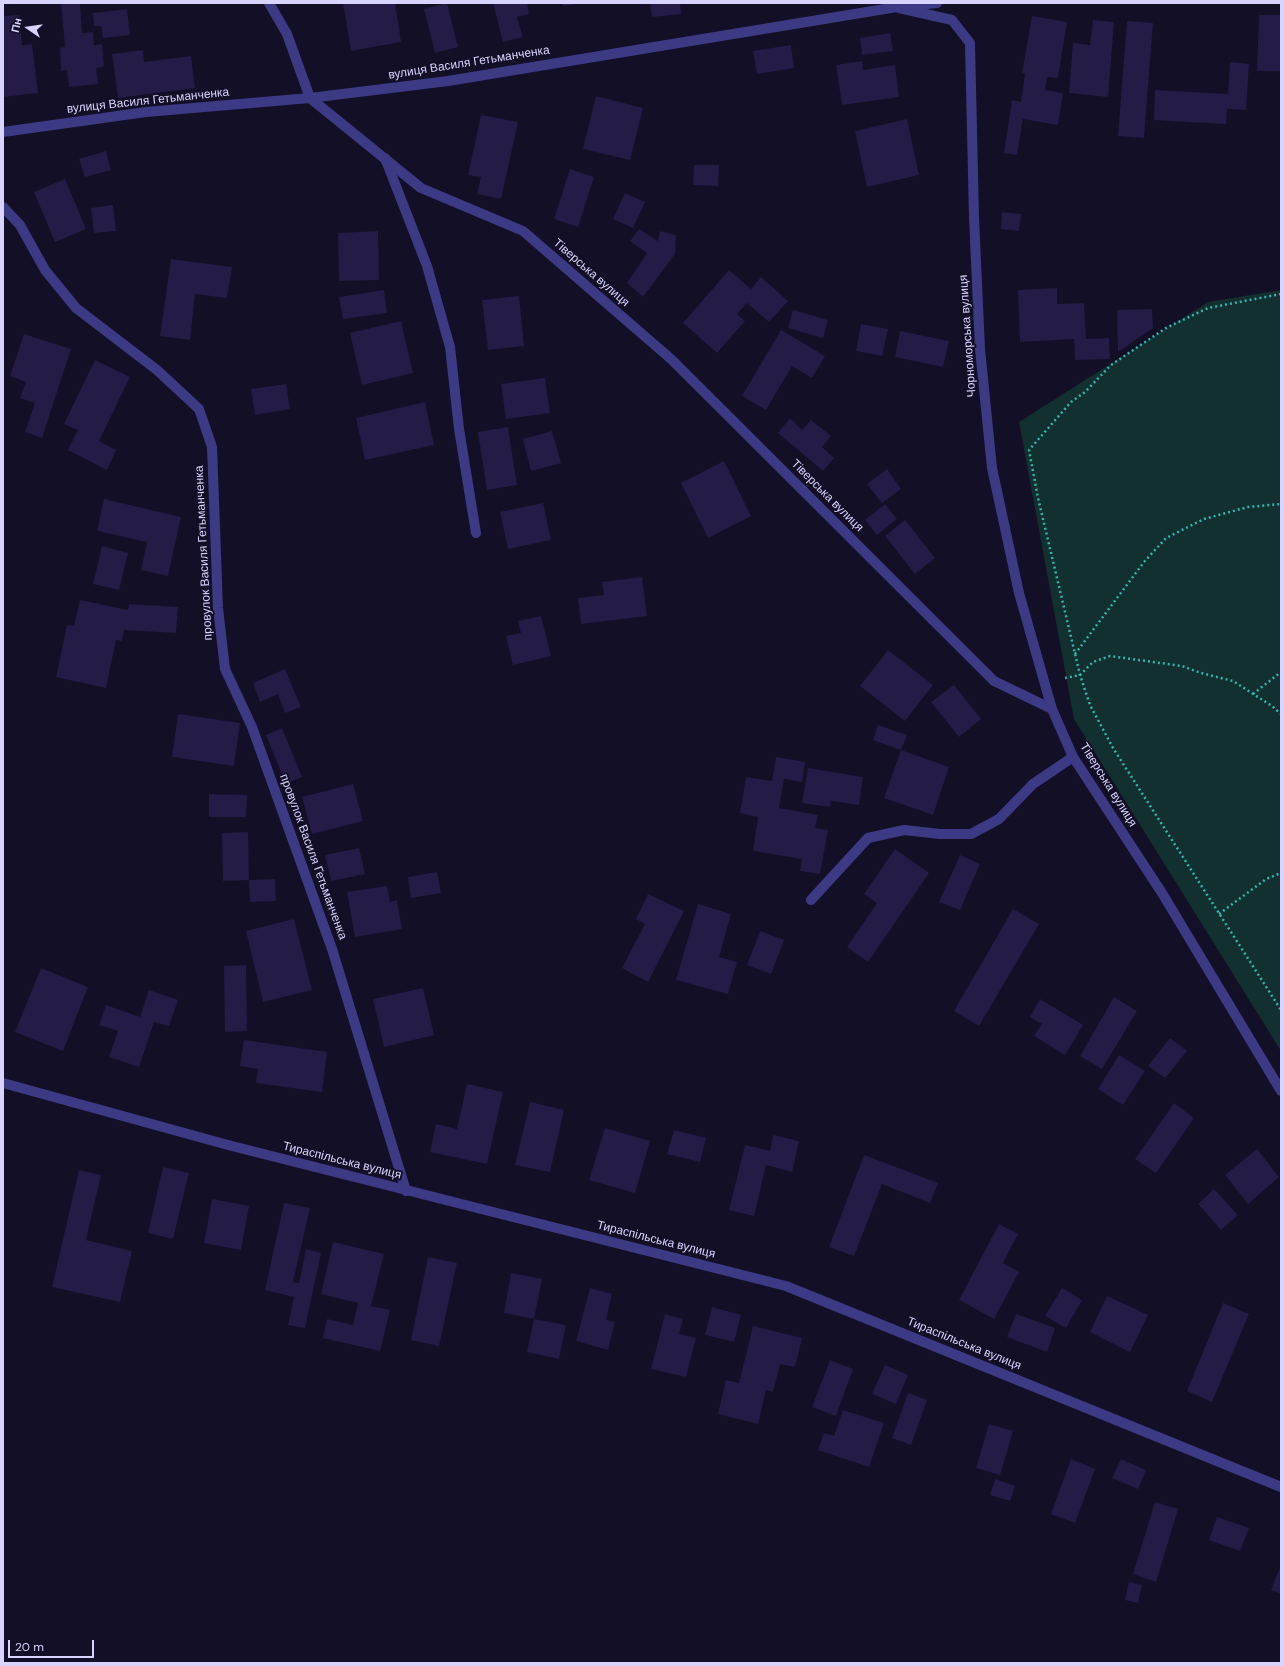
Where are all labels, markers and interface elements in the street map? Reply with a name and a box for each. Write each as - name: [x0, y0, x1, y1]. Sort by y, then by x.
- north arrow: [8, 8, 48, 48]
- text: Пн: [8, 17, 25, 34]
- street label: вулиця Василя Гетьманченка: [387, 43, 551, 83]
- street label: вулиця Василя Гетьманченка: [66, 85, 230, 117]
- street label: Тіверська вулиця: [550, 236, 632, 310]
- street label: Чорноморська вулиця: [957, 274, 979, 398]
- street label: Тіверська вулиця: [788, 457, 866, 535]
- street label: провулок Василя Гетьманченка: [192, 465, 216, 641]
- street label: Тіверська вулиця: [1076, 740, 1140, 830]
- street label: провулок Василя Гетьманченка: [276, 772, 350, 942]
- street label: Тираспільська вулиця: [281, 1139, 403, 1183]
- street label: Тираспільська вулиця: [595, 1218, 717, 1262]
- street label: Тираспільська вулиця: [905, 1315, 1023, 1373]
- scale bar: [10, 1632, 96, 1658]
- text: 20 m: [15, 1639, 44, 1655]

